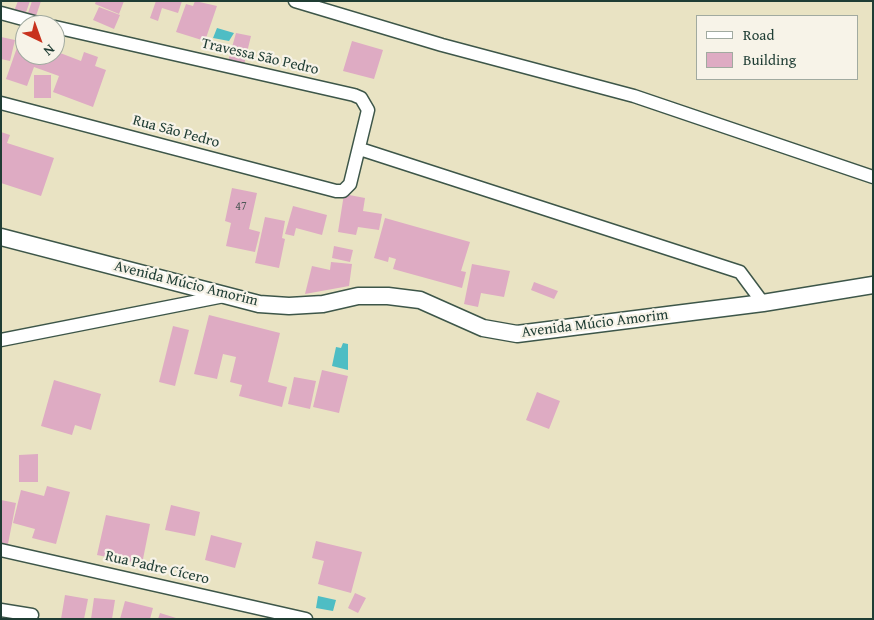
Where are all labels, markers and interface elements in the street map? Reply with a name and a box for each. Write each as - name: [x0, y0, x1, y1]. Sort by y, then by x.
- north arrow: [15, 15, 65, 65]
- legend: [696, 15, 859, 80]
- text: Road: [743, 24, 774, 45]
- street label: Travessa São Pedro: [200, 35, 320, 79]
- text: N: [39, 40, 60, 61]
- text: Building: [743, 49, 796, 70]
- street label: Rua São Pedro: [131, 112, 221, 152]
- house number: 47: [235, 200, 247, 214]
- street label: Avenida Múcio Amorim: [112, 257, 260, 311]
- street label: Avenida Múcio Amorim: [521, 306, 669, 342]
- street label: Rua Padre Cícero: [103, 547, 211, 589]

